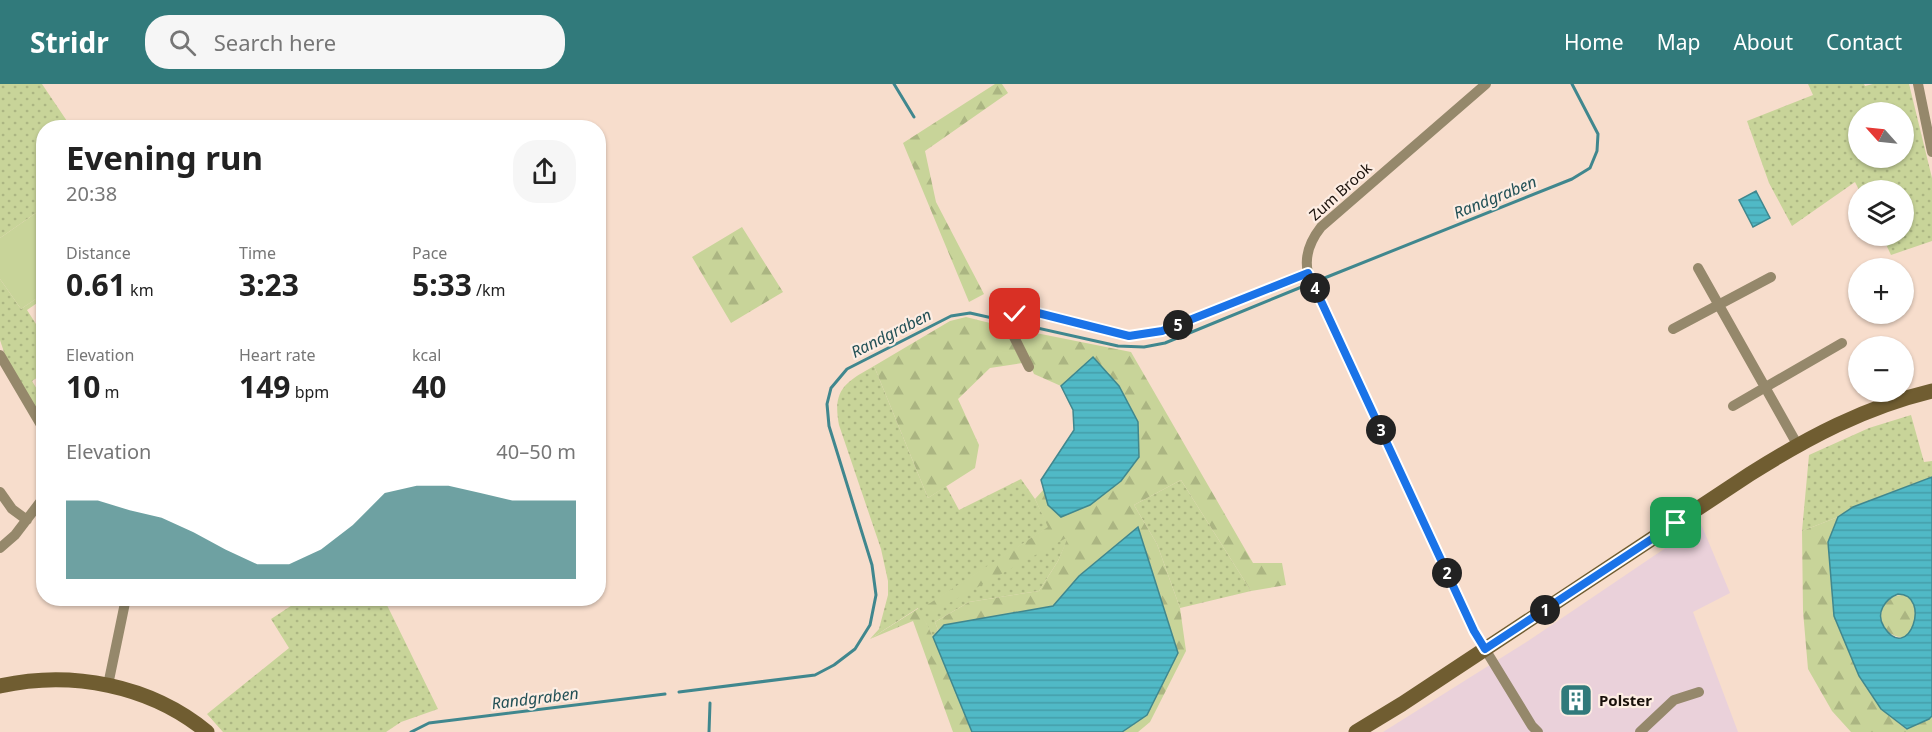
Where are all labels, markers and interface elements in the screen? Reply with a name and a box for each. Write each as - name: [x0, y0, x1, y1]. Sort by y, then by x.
- search box: [145, 15, 565, 69]
- text: Stridr: [30, 23, 109, 61]
- icon: search: [166, 26, 199, 59]
- text: Search here: [214, 27, 336, 57]
- text: Home: [1564, 28, 1624, 56]
- text: Map: [1657, 28, 1700, 56]
- text: About: [1733, 28, 1793, 56]
- text: Contact: [1826, 28, 1902, 56]
- north arrow: [1848, 102, 1914, 168]
- map controls: [1848, 102, 1914, 402]
- text: Evening run: [66, 135, 263, 180]
- button: share: [513, 140, 576, 203]
- street label: Zum Brook: [1304, 158, 1376, 224]
- water label: Randgraben: [1450, 170, 1540, 224]
- text: 20:38: [66, 180, 117, 207]
- button: layers: [1848, 180, 1914, 246]
- text: Distance: [66, 242, 131, 264]
- text: Time: [239, 242, 276, 264]
- text: Pace: [412, 242, 447, 264]
- button: +: [1848, 258, 1914, 324]
- text: 0.61: [66, 264, 126, 305]
- text: 3:23: [239, 264, 299, 305]
- text: 5:33: [412, 264, 472, 305]
- pin: 4: [1300, 273, 1330, 303]
- text: 4: [1310, 277, 1320, 299]
- text: km: [126, 279, 154, 301]
- text: /km: [472, 279, 506, 301]
- pin: [989, 288, 1040, 339]
- icon: check: [998, 297, 1031, 330]
- water label: Randgraben: [847, 303, 935, 363]
- pin: 5: [1163, 310, 1193, 340]
- text: 5: [1173, 314, 1183, 336]
- button: −: [1848, 336, 1914, 402]
- text: Elevation: [66, 344, 134, 366]
- text: Heart rate: [239, 344, 315, 366]
- text: kcal: [412, 344, 441, 366]
- text: 10: [66, 366, 100, 407]
- text: 149: [239, 366, 290, 407]
- text: 40: [412, 366, 446, 407]
- text: m: [100, 381, 119, 403]
- text: bpm: [290, 381, 329, 403]
- pin: 3: [1366, 415, 1396, 445]
- text: 3: [1376, 419, 1386, 441]
- text: Elevation: [66, 438, 151, 465]
- text: 40–50 m: [496, 438, 576, 465]
- pin: [1650, 497, 1701, 548]
- icon: arrive: [1659, 506, 1692, 539]
- pin: 2: [1432, 558, 1462, 588]
- text: 2: [1442, 562, 1452, 584]
- pin: 1: [1530, 595, 1560, 625]
- text: 1: [1540, 599, 1550, 621]
- water label: Randgraben: [490, 682, 580, 714]
- building icon: Polster: [1558, 682, 1594, 718]
- place label: Polster: [1599, 690, 1652, 710]

